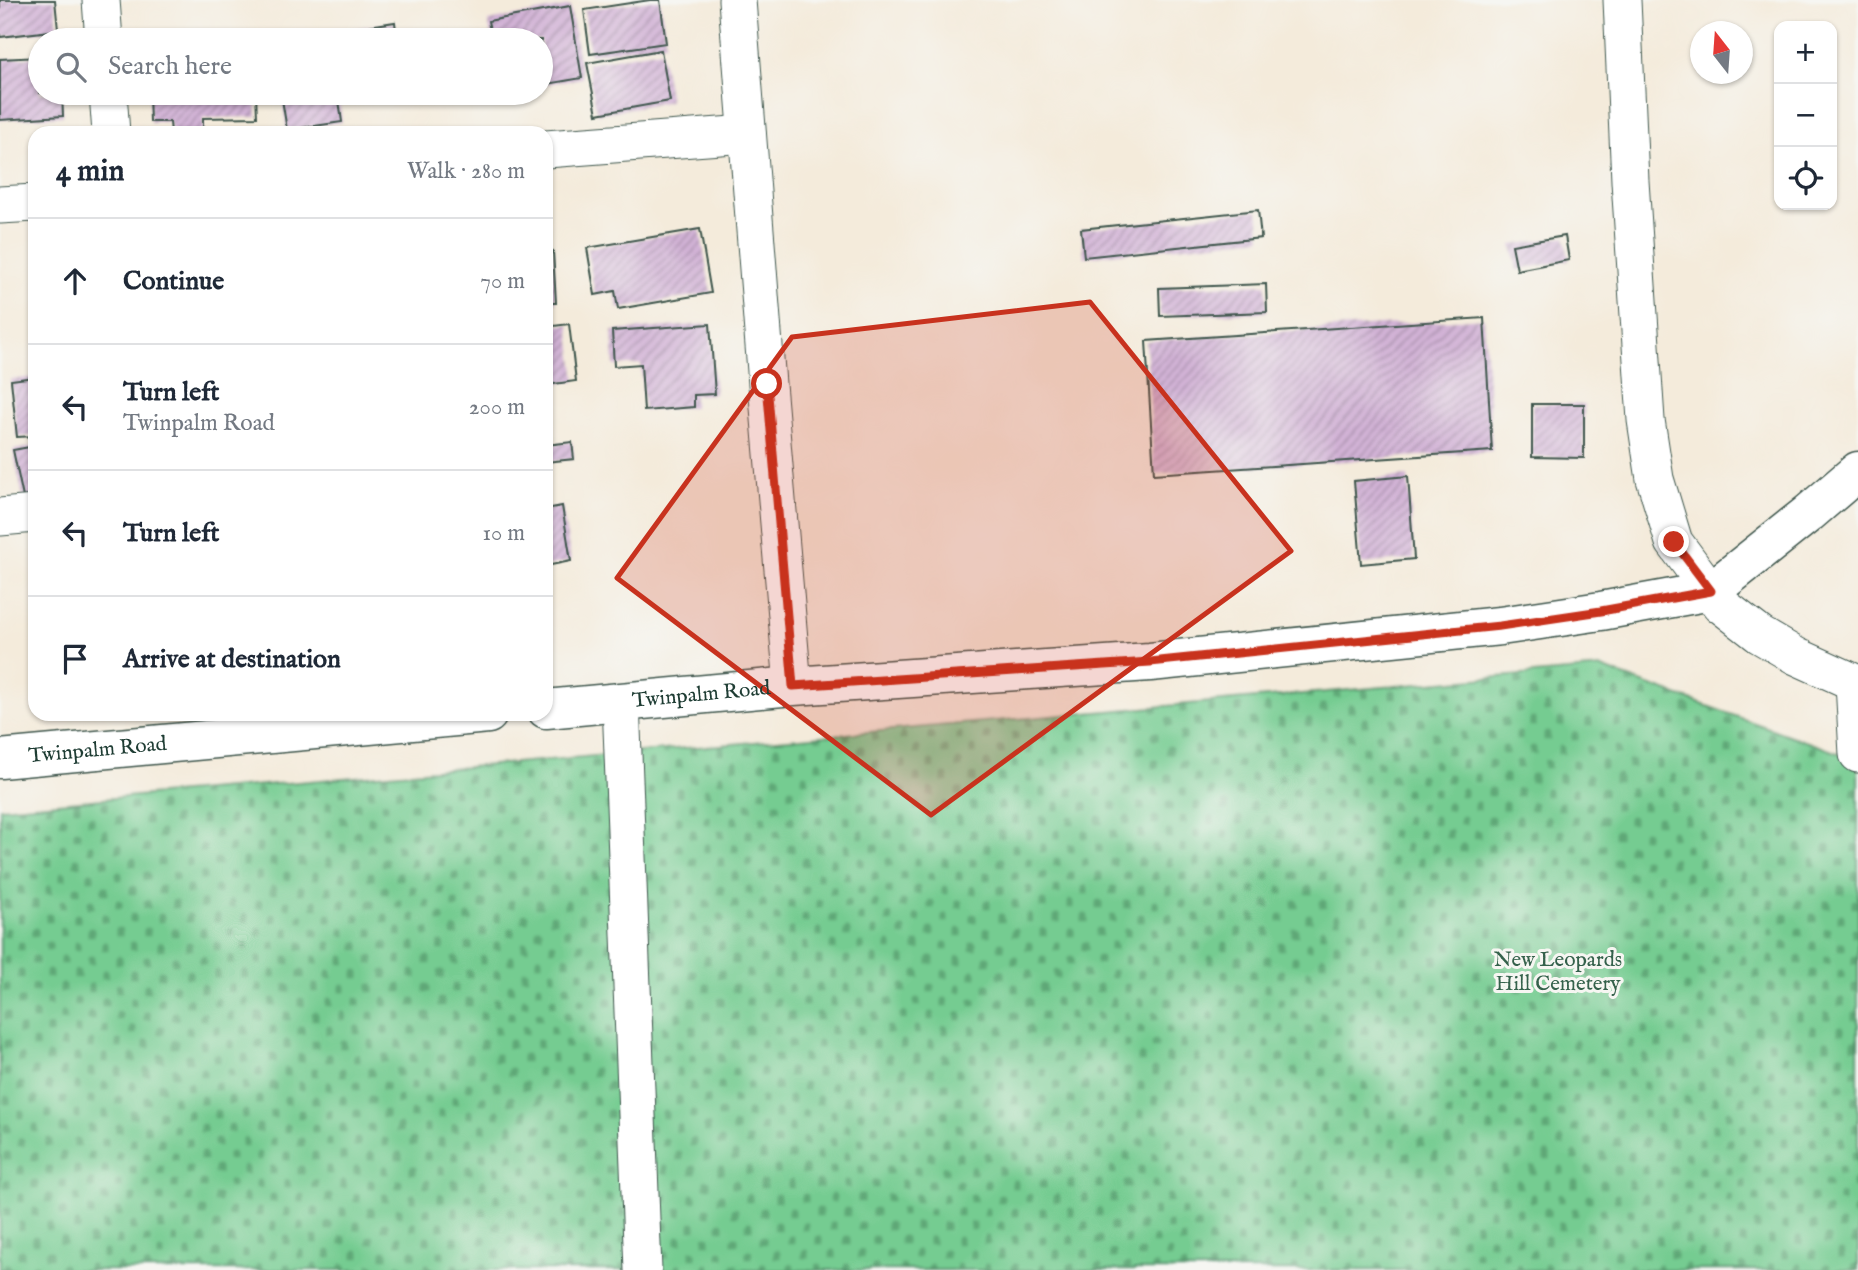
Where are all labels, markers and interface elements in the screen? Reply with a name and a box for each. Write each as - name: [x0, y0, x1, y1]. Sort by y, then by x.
- north arrow: [1690, 21, 1753, 84]
- map controls: [1774, 21, 1837, 210]
- button: +: [1774, 21, 1837, 84]
- search box: [28, 28, 553, 105]
- icon: search: [52, 48, 90, 86]
- text: Search here: [108, 50, 232, 83]
- button: −: [1774, 84, 1837, 147]
- button: locate: [1774, 147, 1837, 210]
- text: 4 min: [56, 153, 124, 191]
- text: Walk · 280 m: [407, 157, 525, 186]
- icon: ahead: [56, 262, 94, 300]
- text: Continue: [123, 265, 224, 298]
- text: 70 m: [480, 267, 525, 296]
- route start: [751, 368, 782, 399]
- text: Turn left: [123, 376, 220, 409]
- icon: left: [56, 388, 94, 426]
- text: 200 m: [469, 393, 525, 422]
- text: Twinpalm Road: [123, 409, 275, 438]
- icon: left: [56, 514, 94, 552]
- text: Turn left: [123, 517, 220, 550]
- text: 10 m: [482, 519, 525, 548]
- route end: [1658, 526, 1689, 557]
- icon: arrive: [56, 640, 94, 678]
- text: Arrive at destination: [123, 643, 341, 676]
- street label: Twinpalm Road: [631, 675, 772, 714]
- street label: Twinpalm Road: [27, 730, 169, 770]
- park label: New Leopards Hill Cemetery: [1494, 947, 1622, 998]

